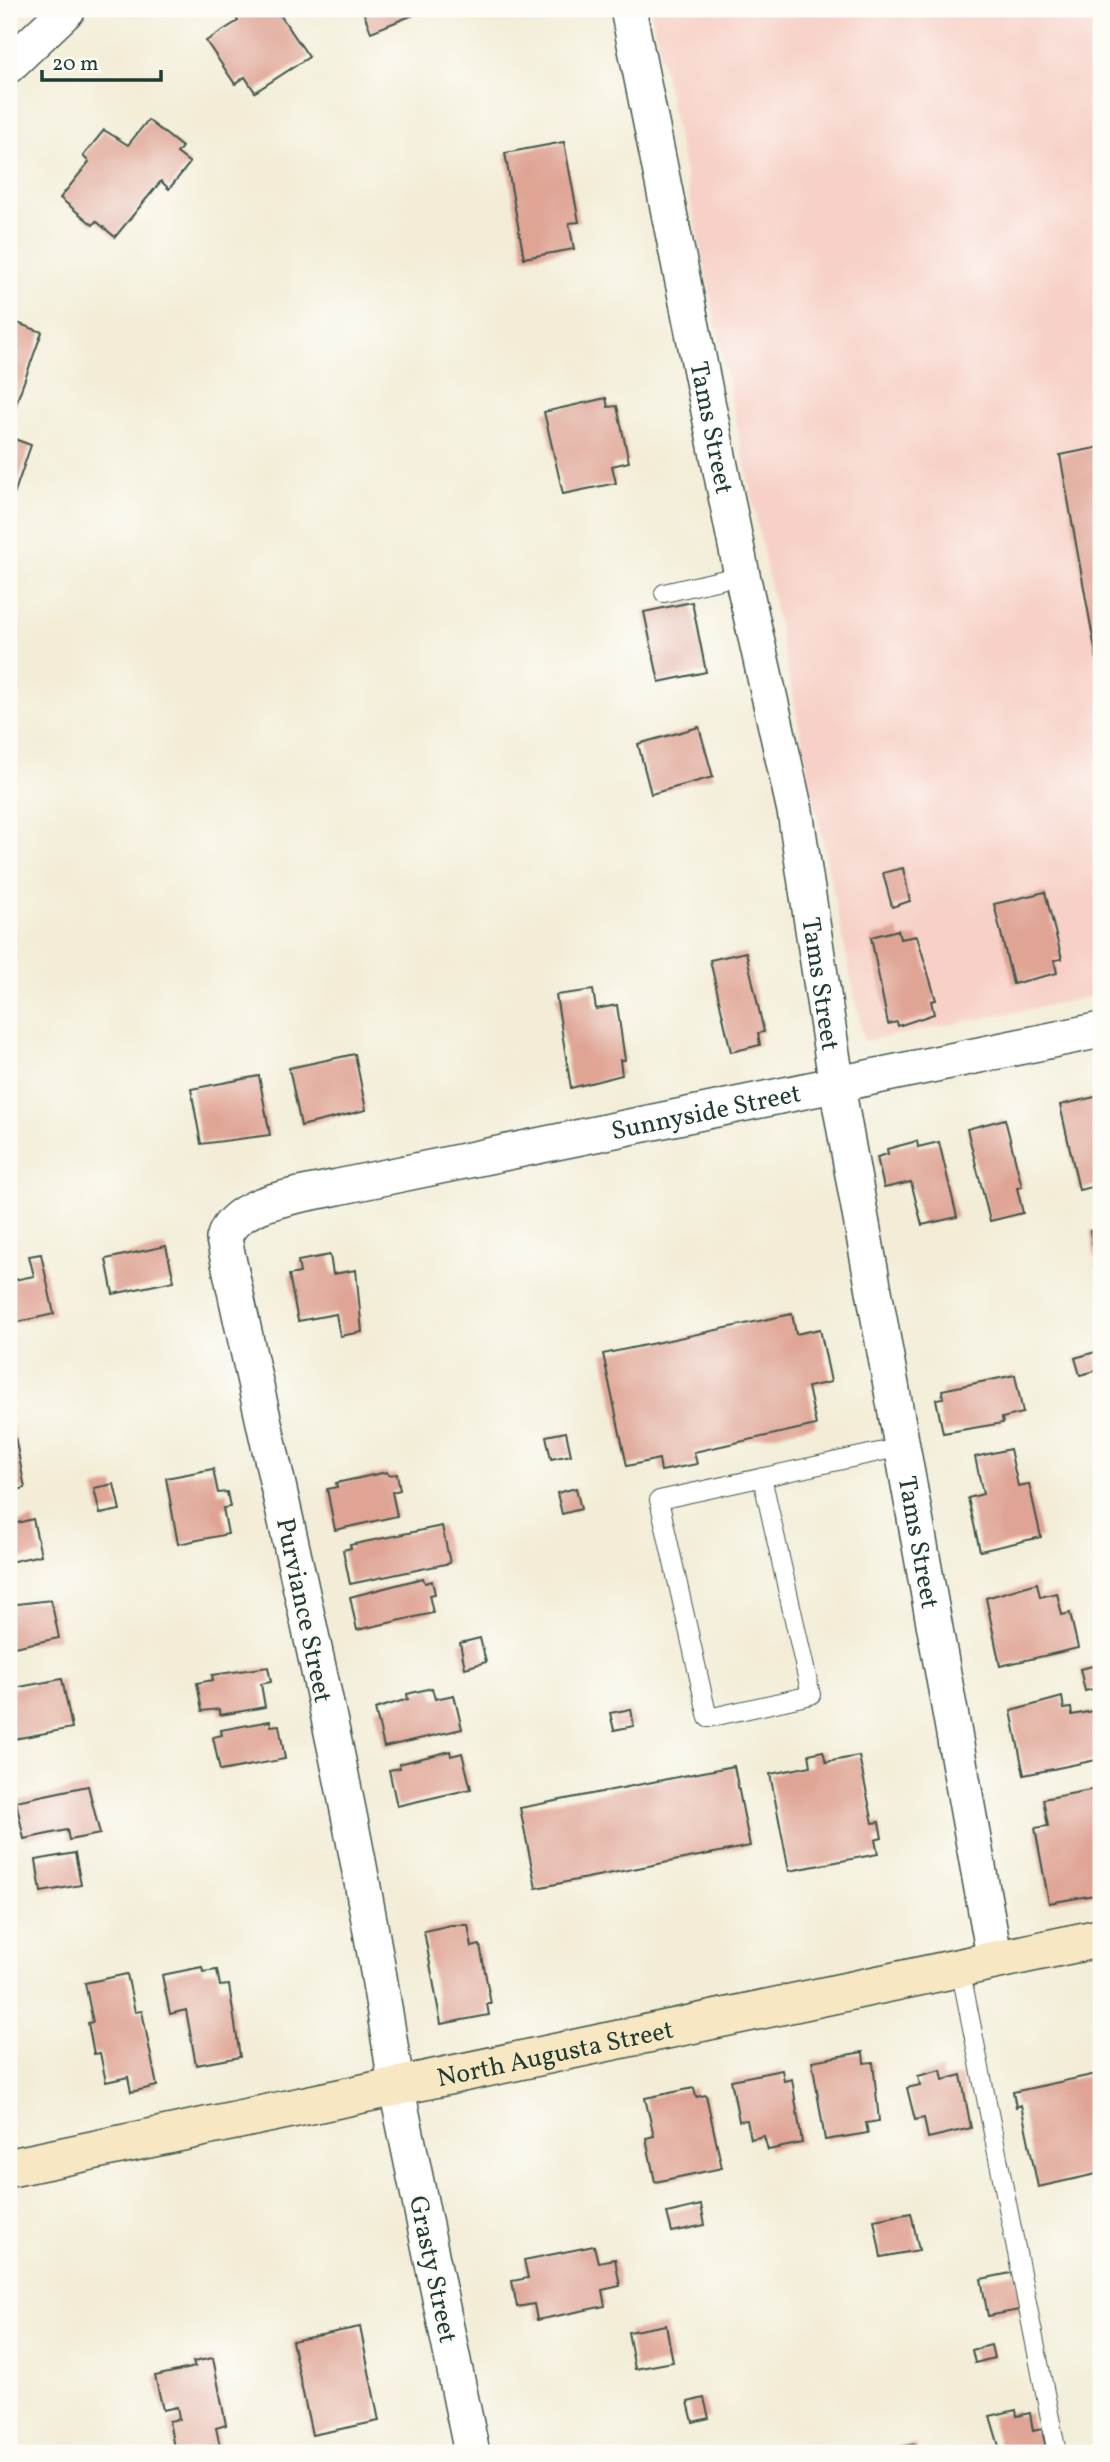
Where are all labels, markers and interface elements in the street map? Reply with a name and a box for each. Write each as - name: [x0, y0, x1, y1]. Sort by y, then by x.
- scale bar: [42, 38, 161, 82]
- text: 20 m: [52, 50, 98, 79]
- street label: Tams Street: [679, 359, 741, 497]
- street label: Tams Street: [791, 915, 847, 1053]
- street label: Sunnyside Street: [608, 1076, 804, 1150]
- street label: Tams Street: [888, 1473, 947, 1612]
- street label: Purviance Street: [266, 1515, 340, 1706]
- street label: North Augusta Street: [434, 2013, 677, 2097]
- street label: Grasty Street: [399, 2192, 465, 2346]

